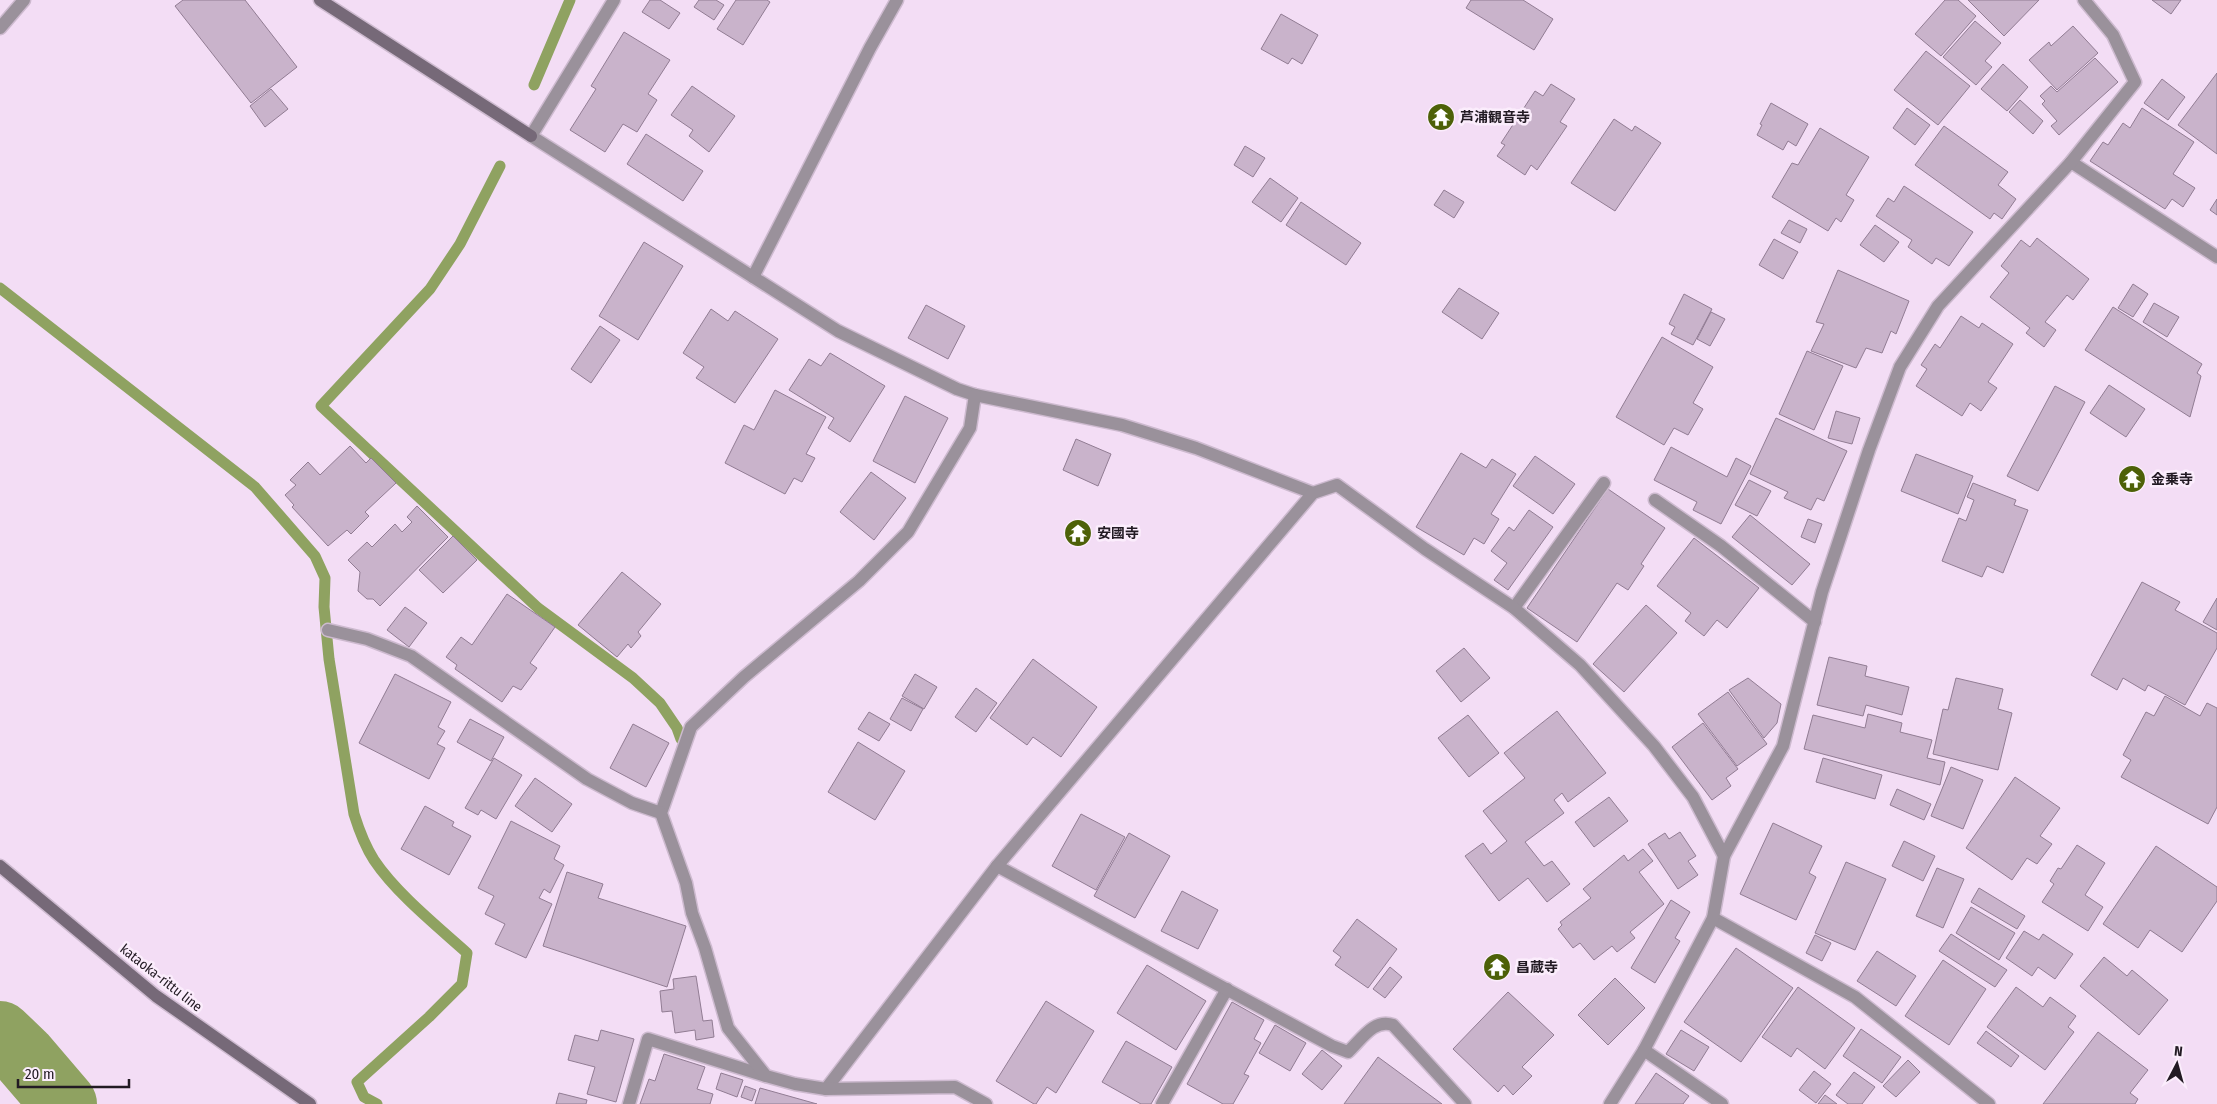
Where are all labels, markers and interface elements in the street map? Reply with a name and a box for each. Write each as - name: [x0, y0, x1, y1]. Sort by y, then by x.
- temple icon: 芦浦観音寺: [1426, 102, 1456, 132]
- place label: 芦浦観音寺: [1460, 109, 1530, 126]
- temple icon: 金乗寺: [2117, 464, 2147, 494]
- place label: 金乗寺: [2151, 471, 2193, 488]
- temple icon: 安國寺: [1063, 518, 1093, 548]
- place label: 安國寺: [1097, 525, 1139, 542]
- street label: kataoka-rittu line: [116, 941, 206, 1015]
- temple icon: 昌蔵寺: [1482, 952, 1512, 982]
- place label: 昌蔵寺: [1516, 959, 1558, 976]
- north arrow: [2152, 1039, 2202, 1089]
- text: N: [2173, 1043, 2183, 1060]
- scale bar: [18, 1056, 129, 1088]
- text: 20 m: [25, 1065, 55, 1083]

